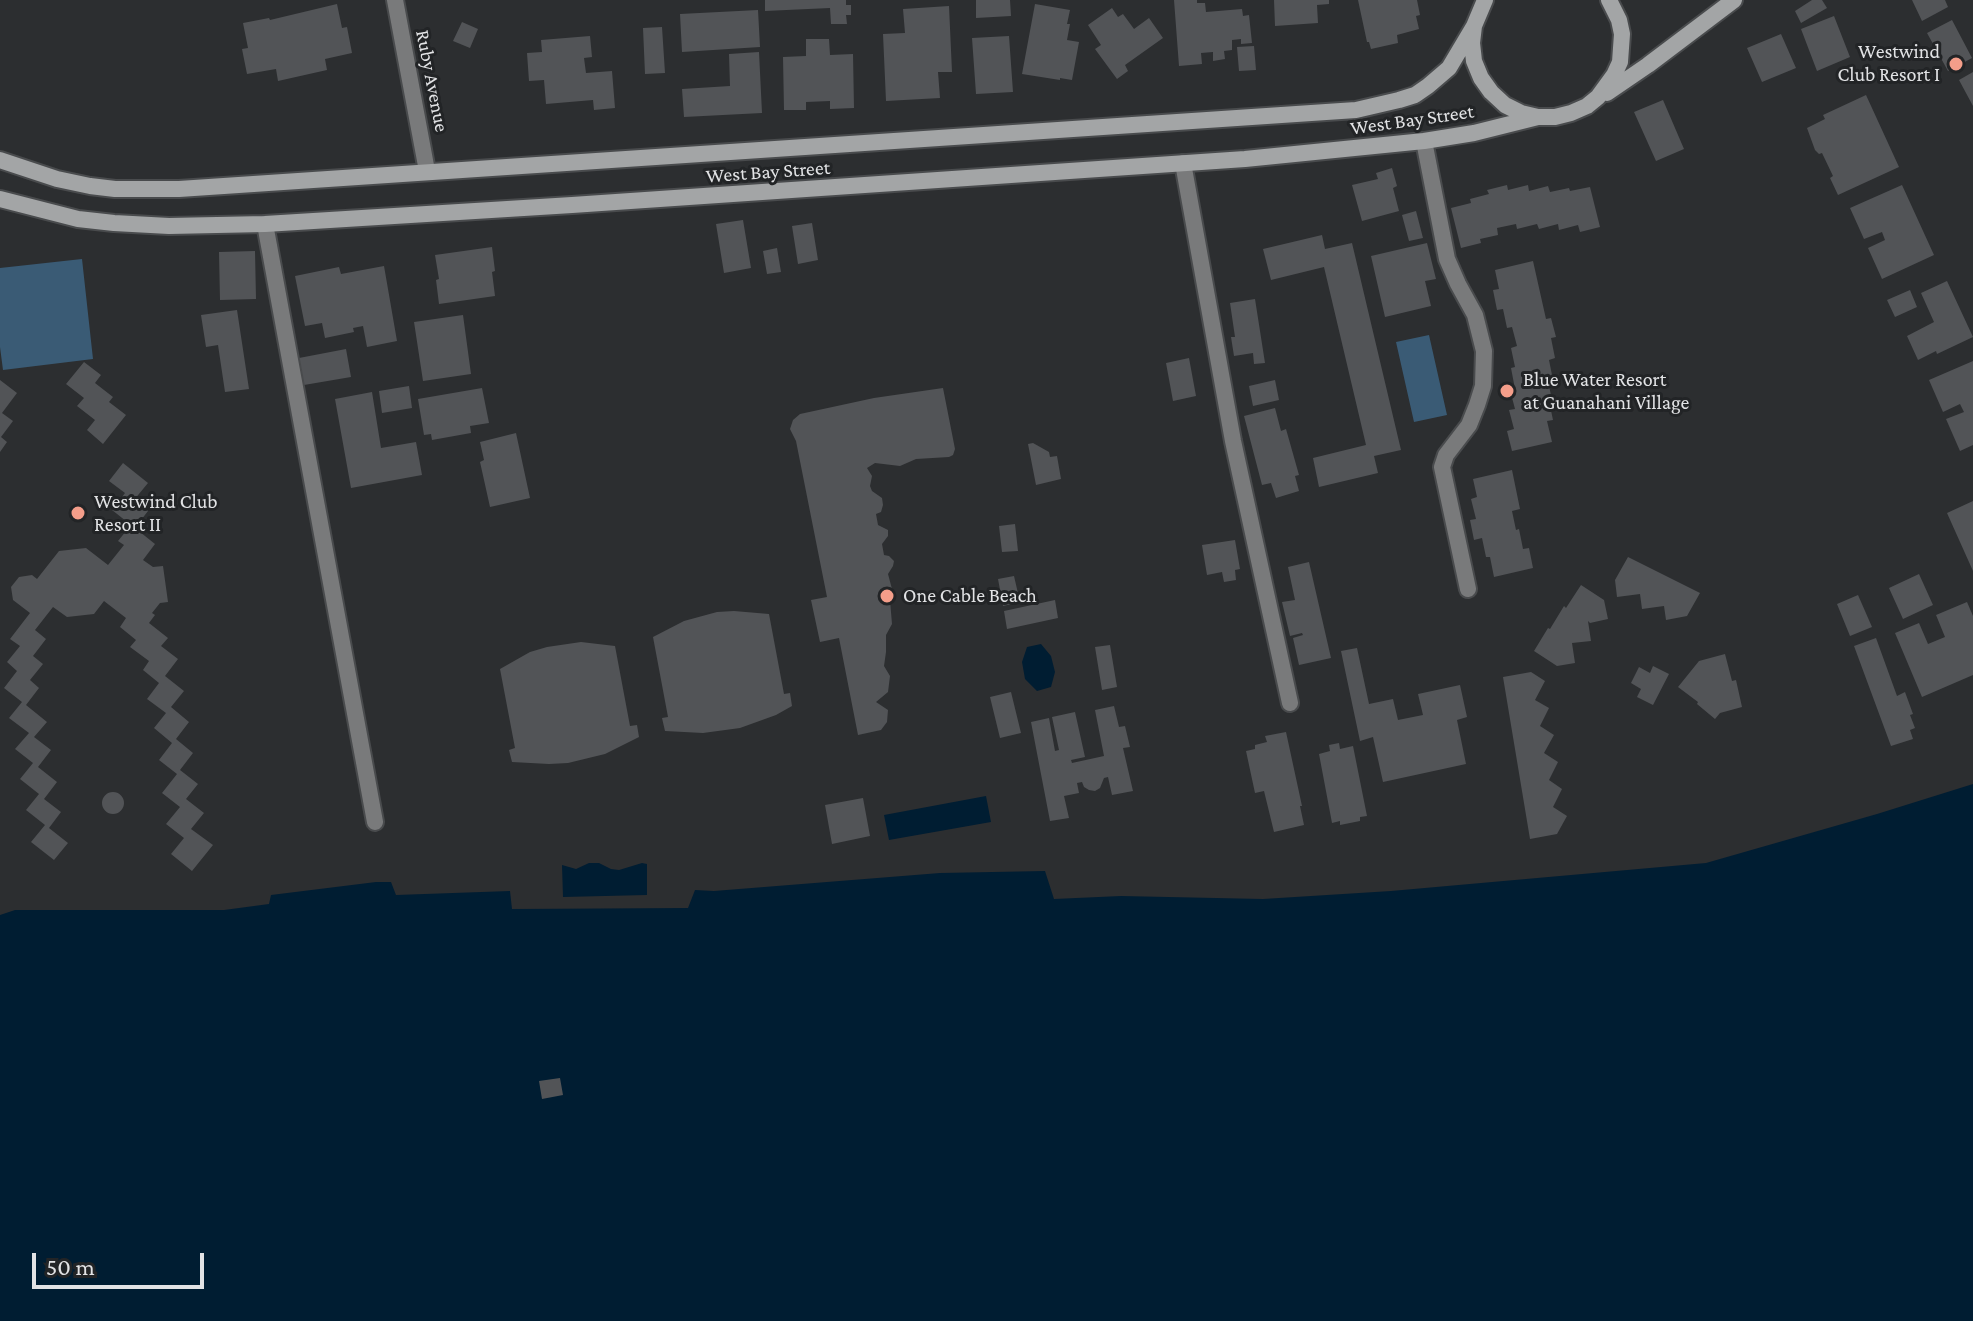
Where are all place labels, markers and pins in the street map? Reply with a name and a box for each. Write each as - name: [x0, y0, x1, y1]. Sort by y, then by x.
- place label: Westwind Club Resort I: [1837, 40, 1940, 87]
- marker: Westwind Club Resort I: [1947, 55, 1965, 73]
- place label: Blue Water Resort at Guanahani Village: [1523, 368, 1689, 415]
- marker: Blue Water Resort at Guanahani Village: [1498, 382, 1516, 400]
- place label: Westwind Club Resort II: [94, 490, 218, 537]
- marker: Westwind Club Resort II: [69, 504, 87, 522]
- place label: One Cable Beach: [903, 584, 1037, 608]
- marker: One Cable Beach: [878, 587, 896, 605]

